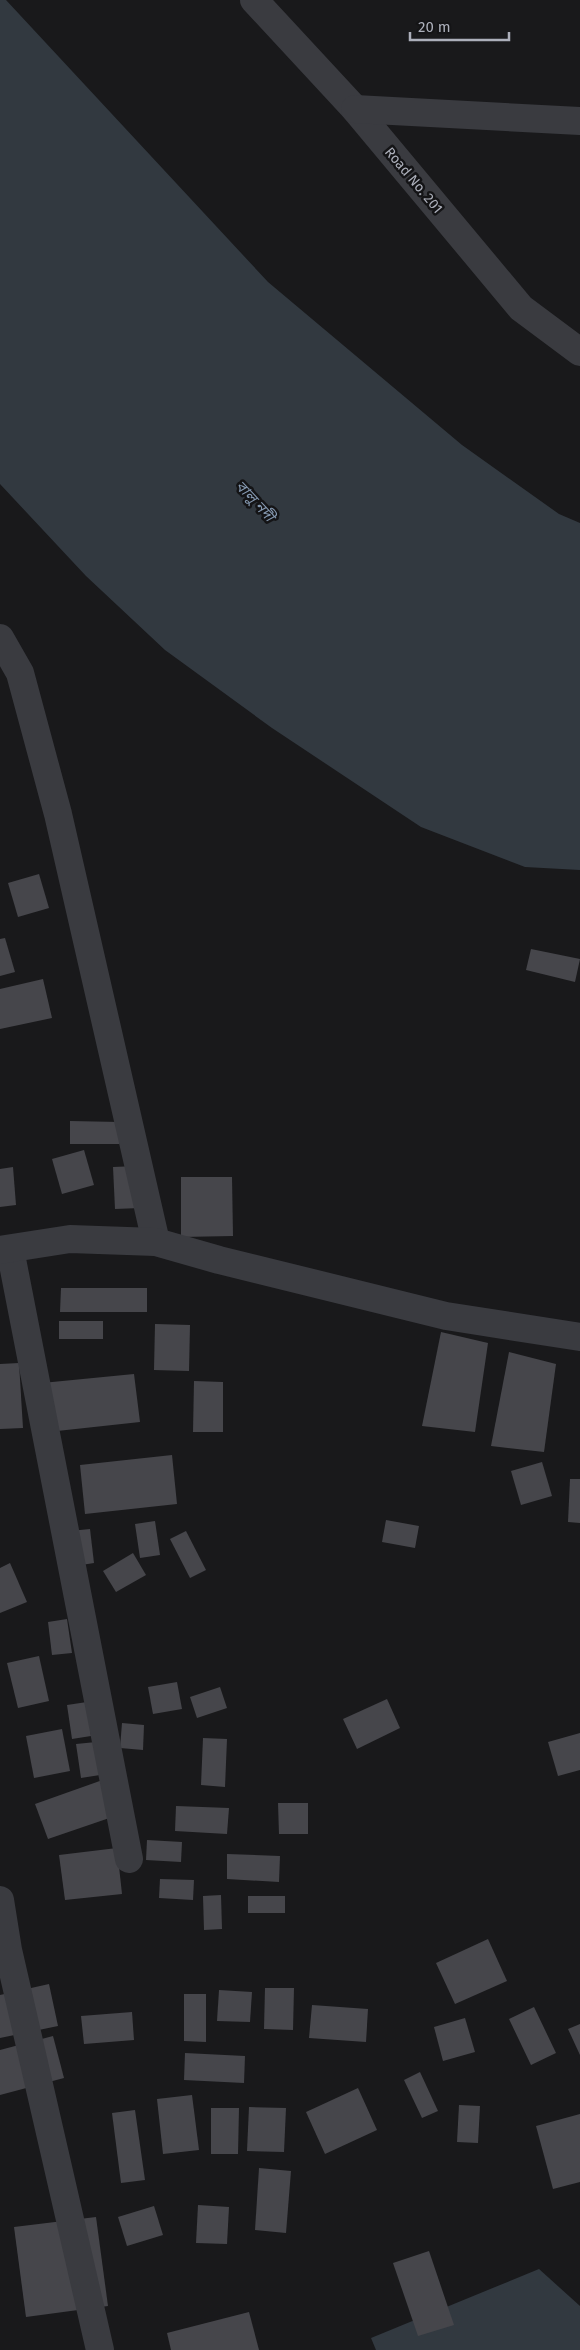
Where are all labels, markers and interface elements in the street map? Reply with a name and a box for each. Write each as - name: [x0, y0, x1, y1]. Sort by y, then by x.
- scale bar: [410, 10, 509, 42]
- text: 20 m: [418, 18, 451, 36]
- street label: Road No. 201: [381, 144, 446, 217]
- water label: বালু নদী: [232, 477, 280, 527]

